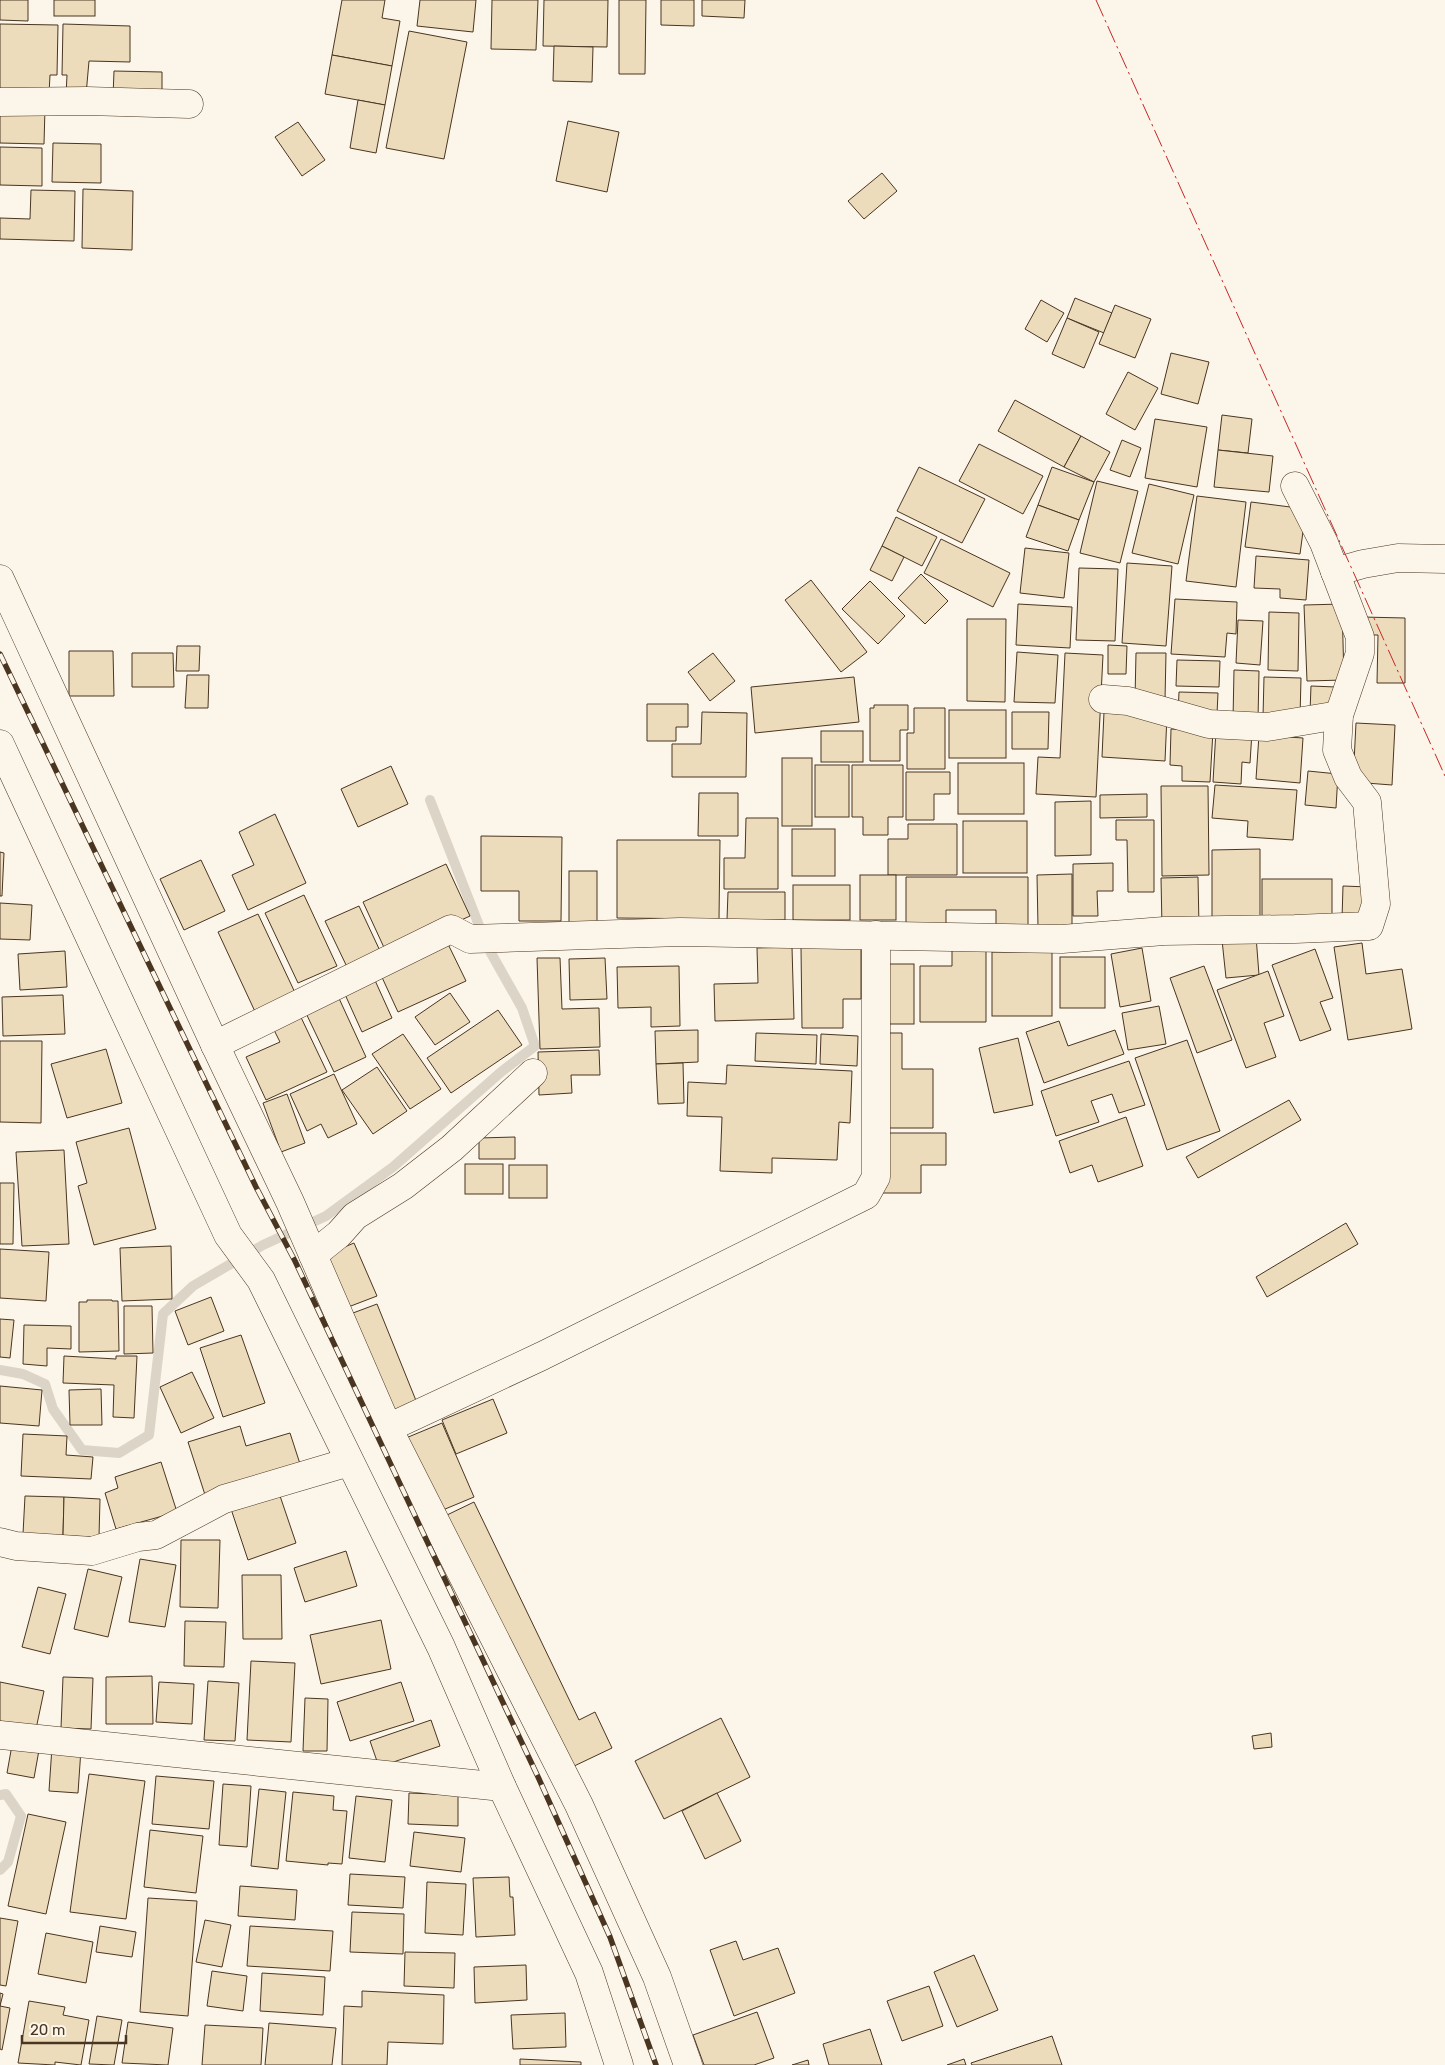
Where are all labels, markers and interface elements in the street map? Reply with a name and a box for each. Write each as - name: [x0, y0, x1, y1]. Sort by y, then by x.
- scale bar: [22, 2012, 126, 2044]
- text: 20 m: [30, 2021, 65, 2039]

